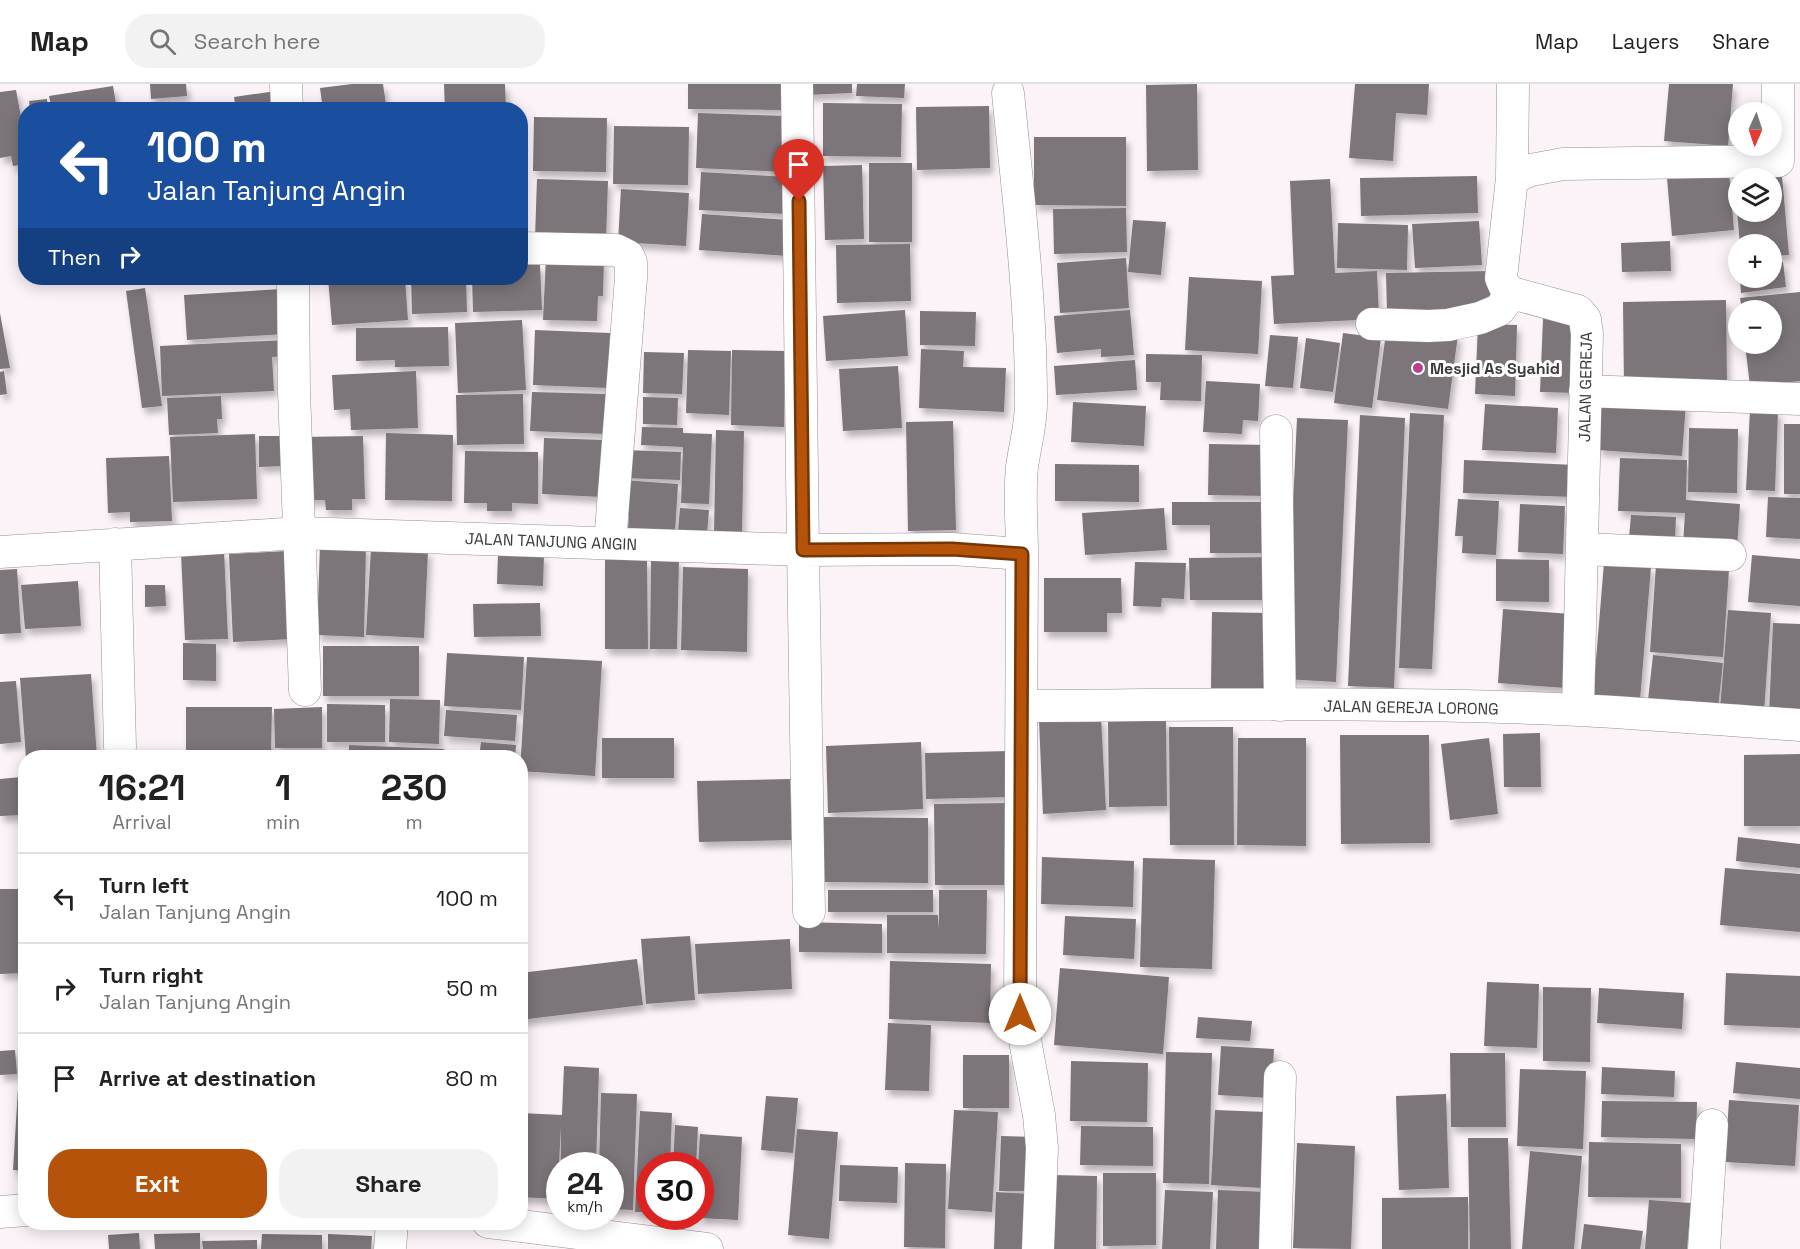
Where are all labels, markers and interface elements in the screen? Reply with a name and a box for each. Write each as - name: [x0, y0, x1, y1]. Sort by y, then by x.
- search box: [125, 14, 545, 68]
- text: Map: [30, 23, 89, 59]
- icon: search: [146, 25, 179, 58]
- text: Search here: [194, 27, 321, 55]
- text: Map: [1535, 28, 1579, 55]
- text: Layers: [1612, 28, 1679, 55]
- text: Share: [1712, 28, 1770, 55]
- north arrow: [1728, 102, 1782, 156]
- map controls: [1728, 102, 1782, 354]
- text: 100 m: [147, 121, 267, 174]
- icon: left: [48, 126, 126, 204]
- pin: [773, 139, 824, 201]
- icon: arrive: [782, 148, 815, 181]
- button: layers: [1728, 168, 1782, 222]
- text: Jalan Tanjung Angin: [147, 173, 406, 208]
- button: +: [1728, 234, 1782, 288]
- icon: right: [113, 240, 146, 273]
- text: Then: [48, 243, 101, 271]
- button: −: [1728, 300, 1782, 354]
- street label: JALAN GEREJA: [1574, 332, 1597, 442]
- place label: Mesjid As Syahid: [1430, 358, 1560, 379]
- marker: Mesjid As Syahid: [1411, 361, 1425, 375]
- street label: JALAN TANJUNG ANGIN: [465, 528, 637, 555]
- street label: JALAN GEREJA LORONG: [1323, 695, 1499, 720]
- text: 16:21: [99, 765, 185, 811]
- text: 1: [275, 765, 291, 811]
- text: 230: [381, 765, 447, 811]
- text: Arrival: [112, 809, 172, 835]
- text: min: [266, 809, 300, 835]
- text: m: [406, 809, 423, 835]
- text: Turn left: [99, 871, 189, 899]
- icon: left: [48, 882, 81, 915]
- text: 100 m: [436, 884, 498, 912]
- text: Jalan Tanjung Angin: [99, 899, 291, 925]
- text: Turn right: [99, 961, 204, 989]
- icon: right: [48, 972, 81, 1005]
- text: 50 m: [446, 974, 498, 1002]
- position arrow: [988, 982, 1052, 1046]
- text: Jalan Tanjung Angin: [99, 989, 291, 1015]
- icon: arrive: [48, 1062, 81, 1095]
- text: Arrive at destination: [99, 1064, 316, 1092]
- text: 80 m: [446, 1064, 498, 1092]
- button: Exit: [48, 1149, 267, 1218]
- button: Share: [279, 1149, 498, 1218]
- speed limit sign: 30: [636, 1152, 714, 1230]
- text: 24: [567, 1164, 603, 1203]
- text: km/h: [567, 1197, 603, 1216]

